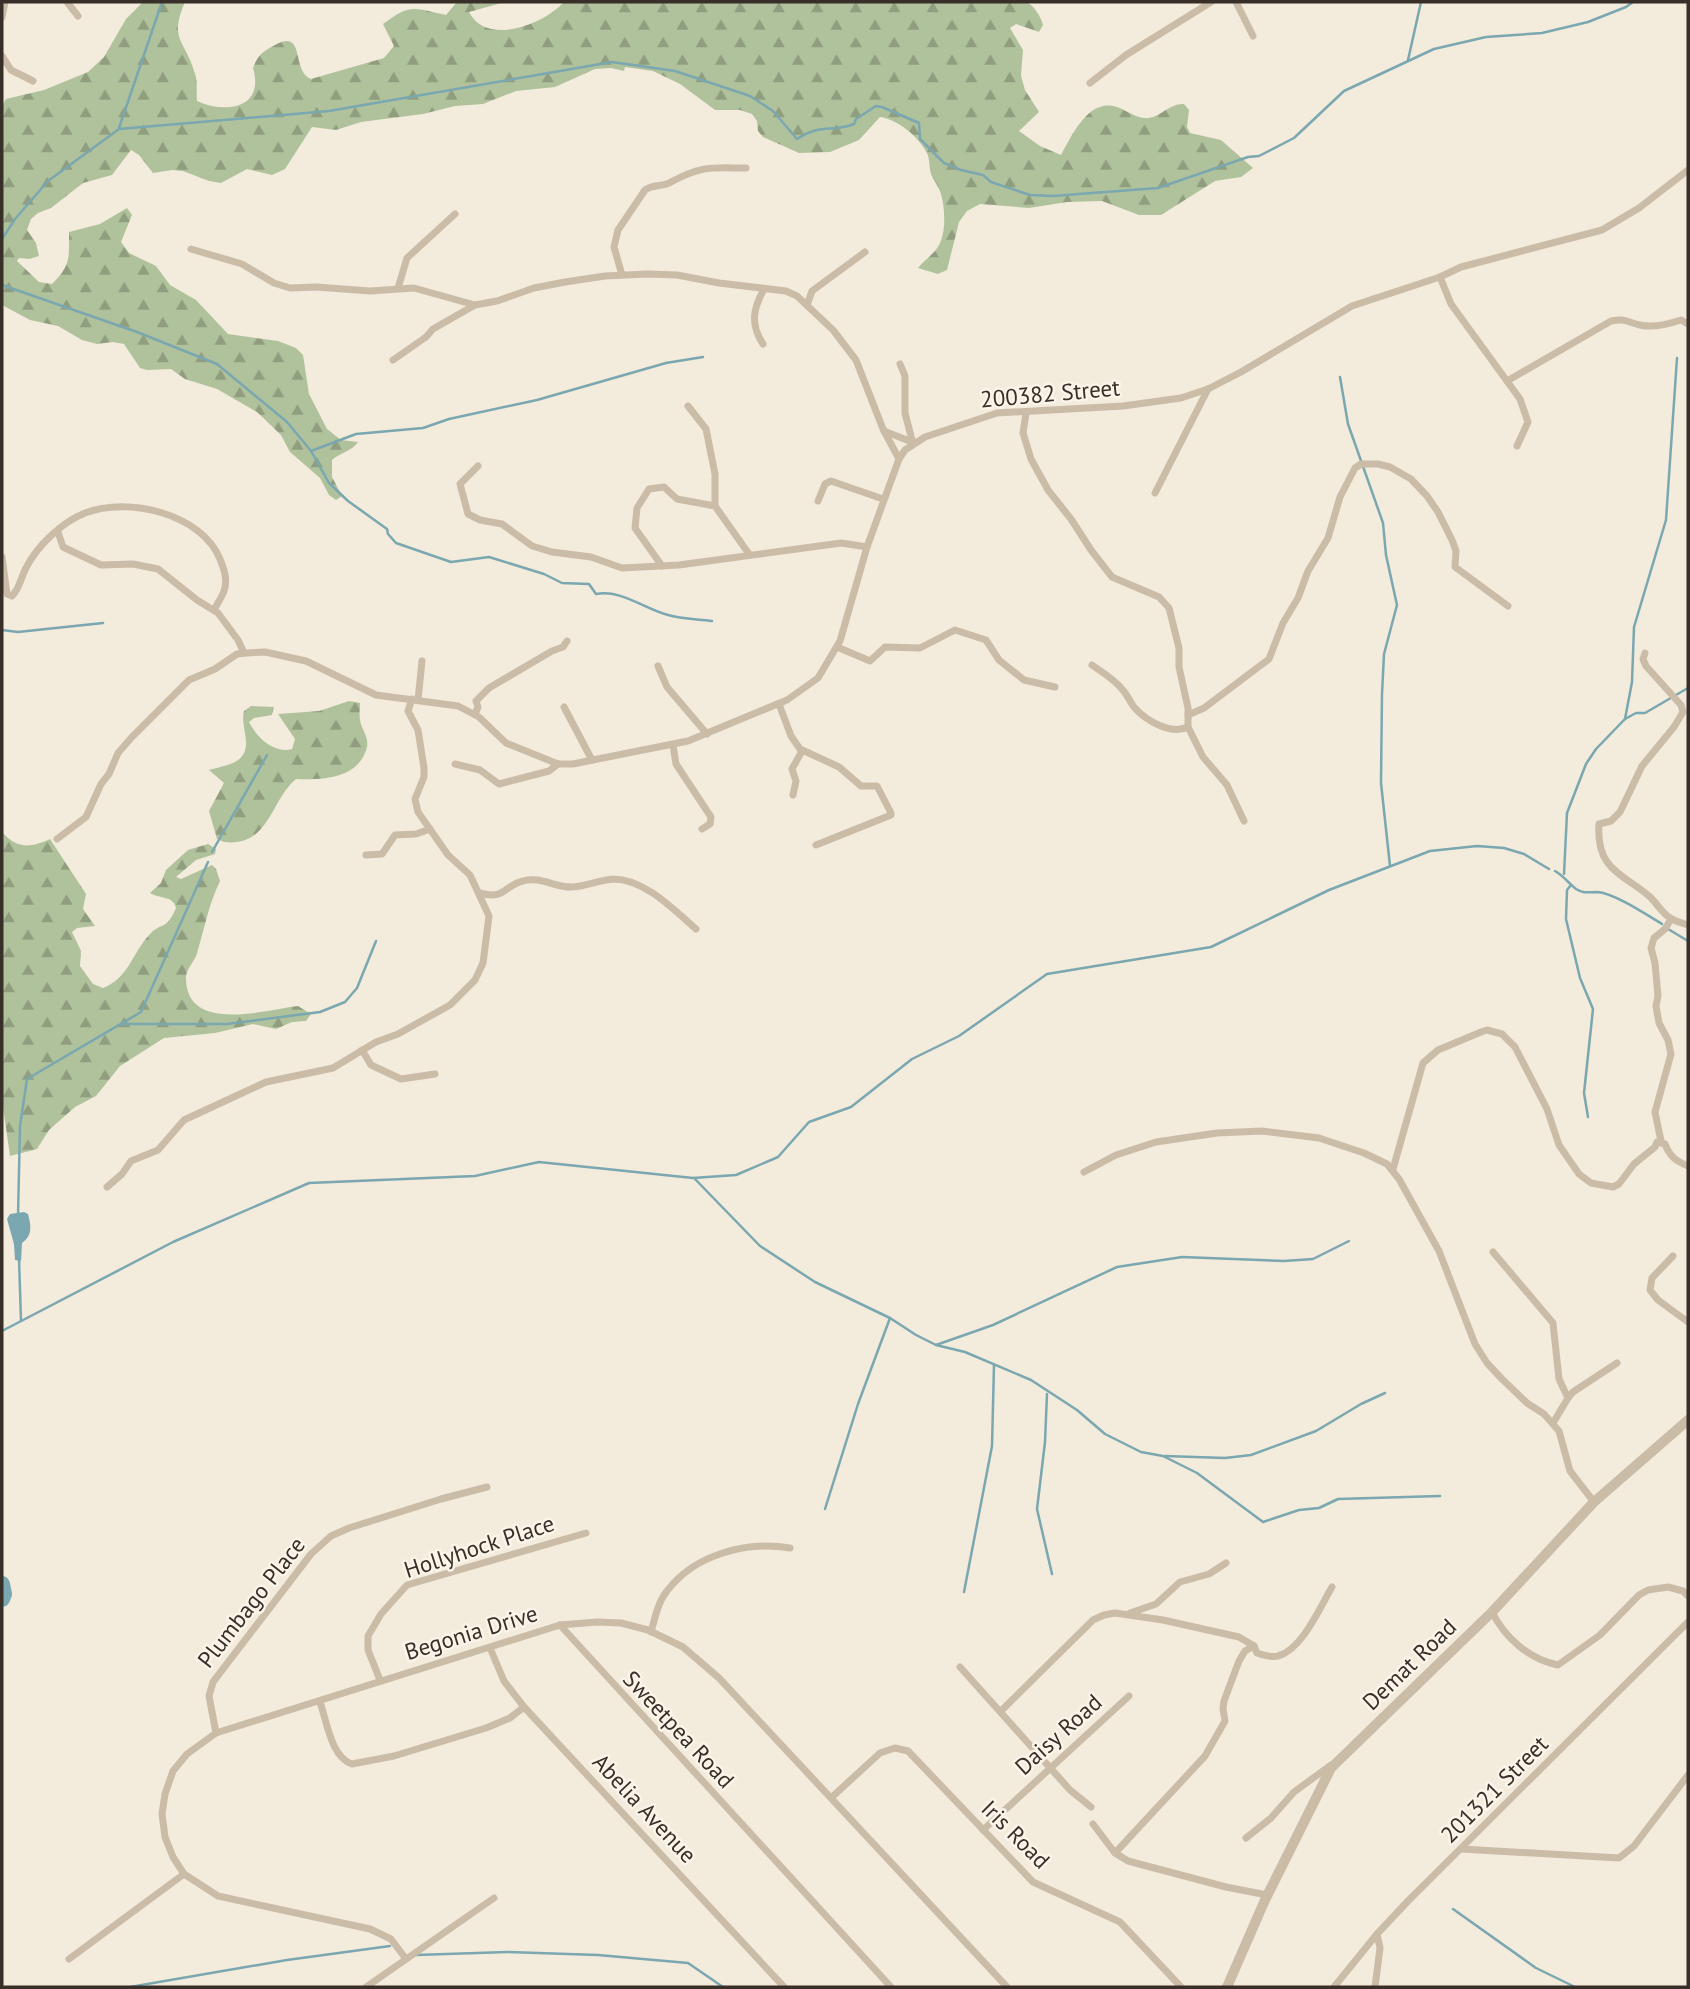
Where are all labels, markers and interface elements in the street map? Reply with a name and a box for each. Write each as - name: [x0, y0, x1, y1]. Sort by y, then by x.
- street label: 200382 Street: [979, 372, 1121, 414]
- street label: Hollyhock Place: [400, 1508, 558, 1584]
- street label: Plumbago Place: [191, 1531, 311, 1673]
- street label: Begonia Drive: [401, 1598, 541, 1666]
- street label: Demat Road: [1356, 1612, 1462, 1716]
- street label: Sweetpea Road: [617, 1664, 741, 1794]
- street label: Daisy Road: [1009, 1687, 1107, 1781]
- street label: 201321 Street: [1434, 1729, 1554, 1849]
- street label: Abelia Avenue: [587, 1747, 703, 1869]
- street label: Iris Road: [976, 1794, 1056, 1874]

